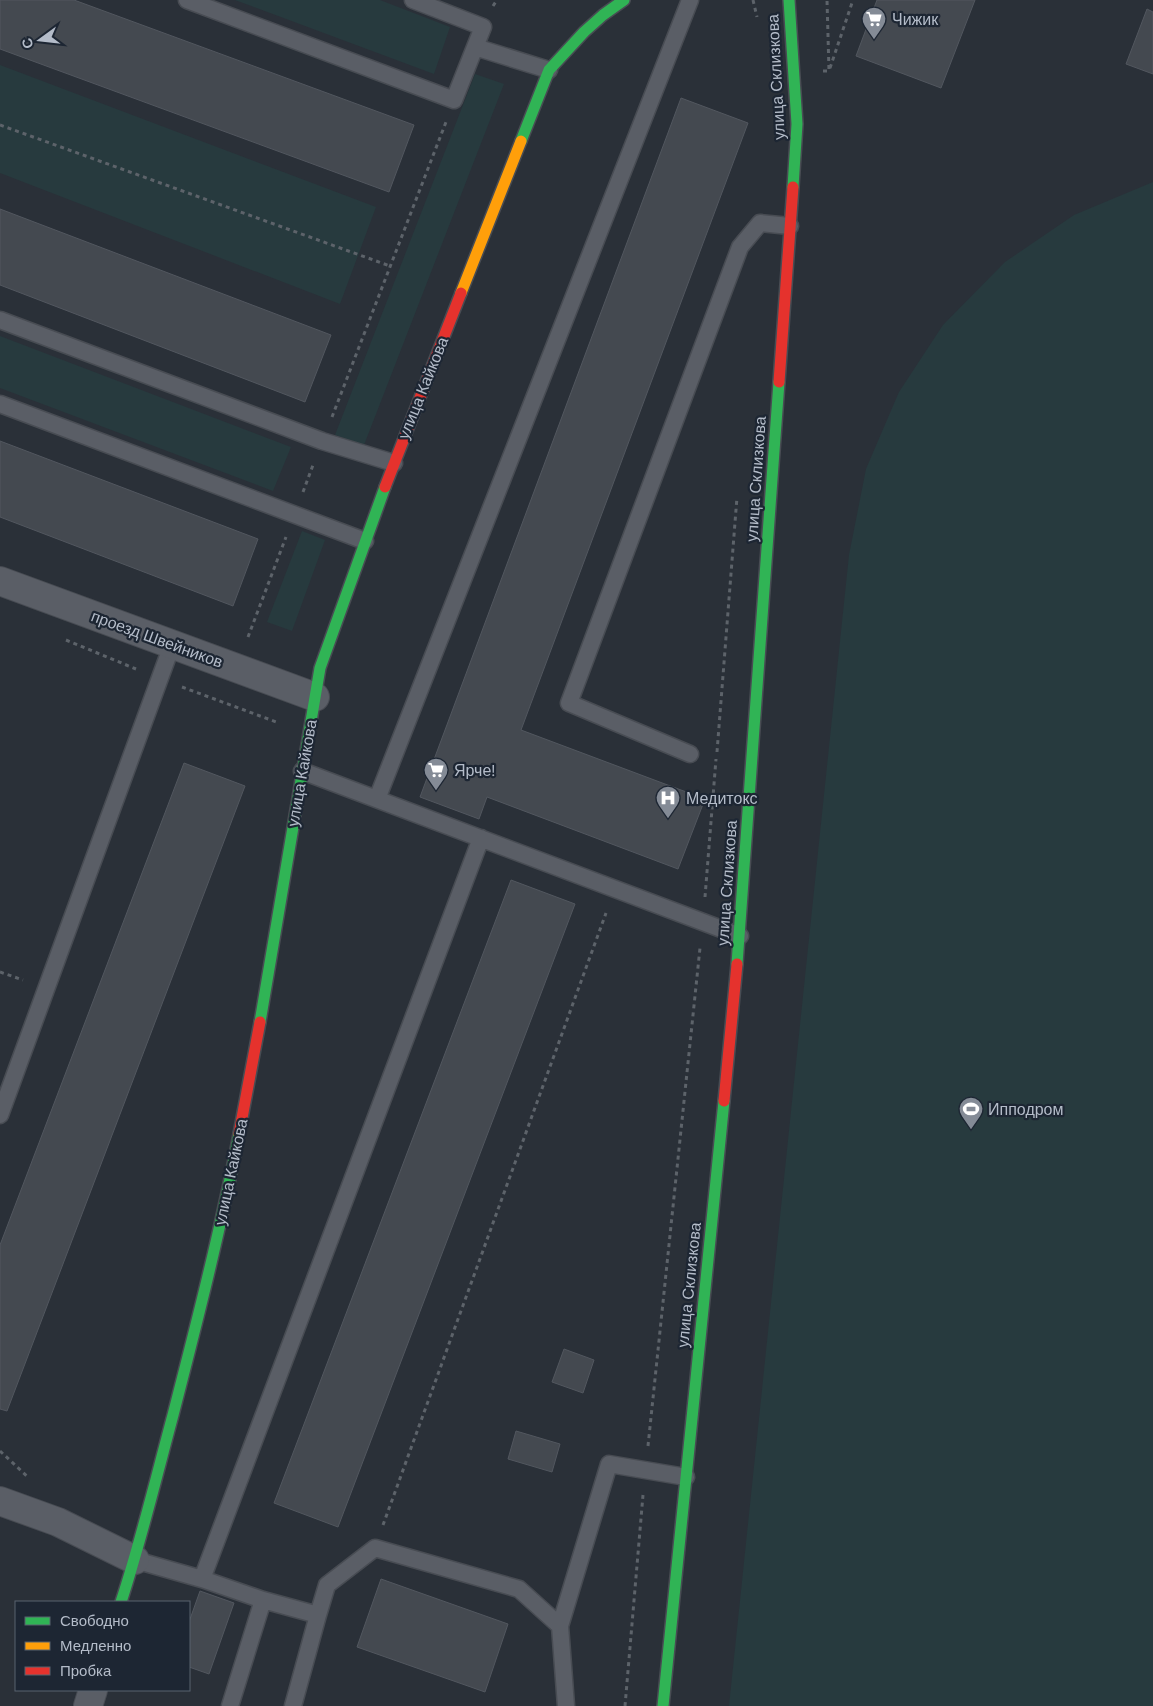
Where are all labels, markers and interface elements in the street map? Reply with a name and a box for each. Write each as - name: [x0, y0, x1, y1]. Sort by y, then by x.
- supermarket icon: Чижик: [861, 6, 887, 40]
- place label: Чижик: [892, 9, 939, 30]
- street label: улица Склизкова: [762, 13, 790, 140]
- north arrow: [15, 15, 65, 65]
- text: С: [17, 36, 37, 51]
- street label: улица Кайкова: [393, 334, 453, 442]
- street label: улица Склизкова: [741, 415, 771, 543]
- street label: проезд Швейников: [88, 605, 226, 673]
- street label: улица Кайкова: [282, 718, 322, 828]
- supermarket icon: Ярче!: [423, 757, 449, 791]
- place label: Ярче!: [454, 760, 495, 781]
- hospital icon: Медитокс: [655, 785, 681, 819]
- place label: Медитокс: [686, 788, 758, 809]
- street label: улица Склизкова: [712, 819, 742, 947]
- sports icon: Ипподром: [958, 1096, 984, 1130]
- place label: Ипподром: [988, 1099, 1064, 1120]
- street label: улица Кайкова: [209, 1117, 253, 1227]
- street label: улица Склизкова: [672, 1221, 706, 1349]
- legend: [15, 1601, 190, 1691]
- text: Свободно: [60, 1611, 129, 1631]
- text: Медленно: [60, 1636, 131, 1656]
- text: Пробка: [60, 1661, 112, 1681]

